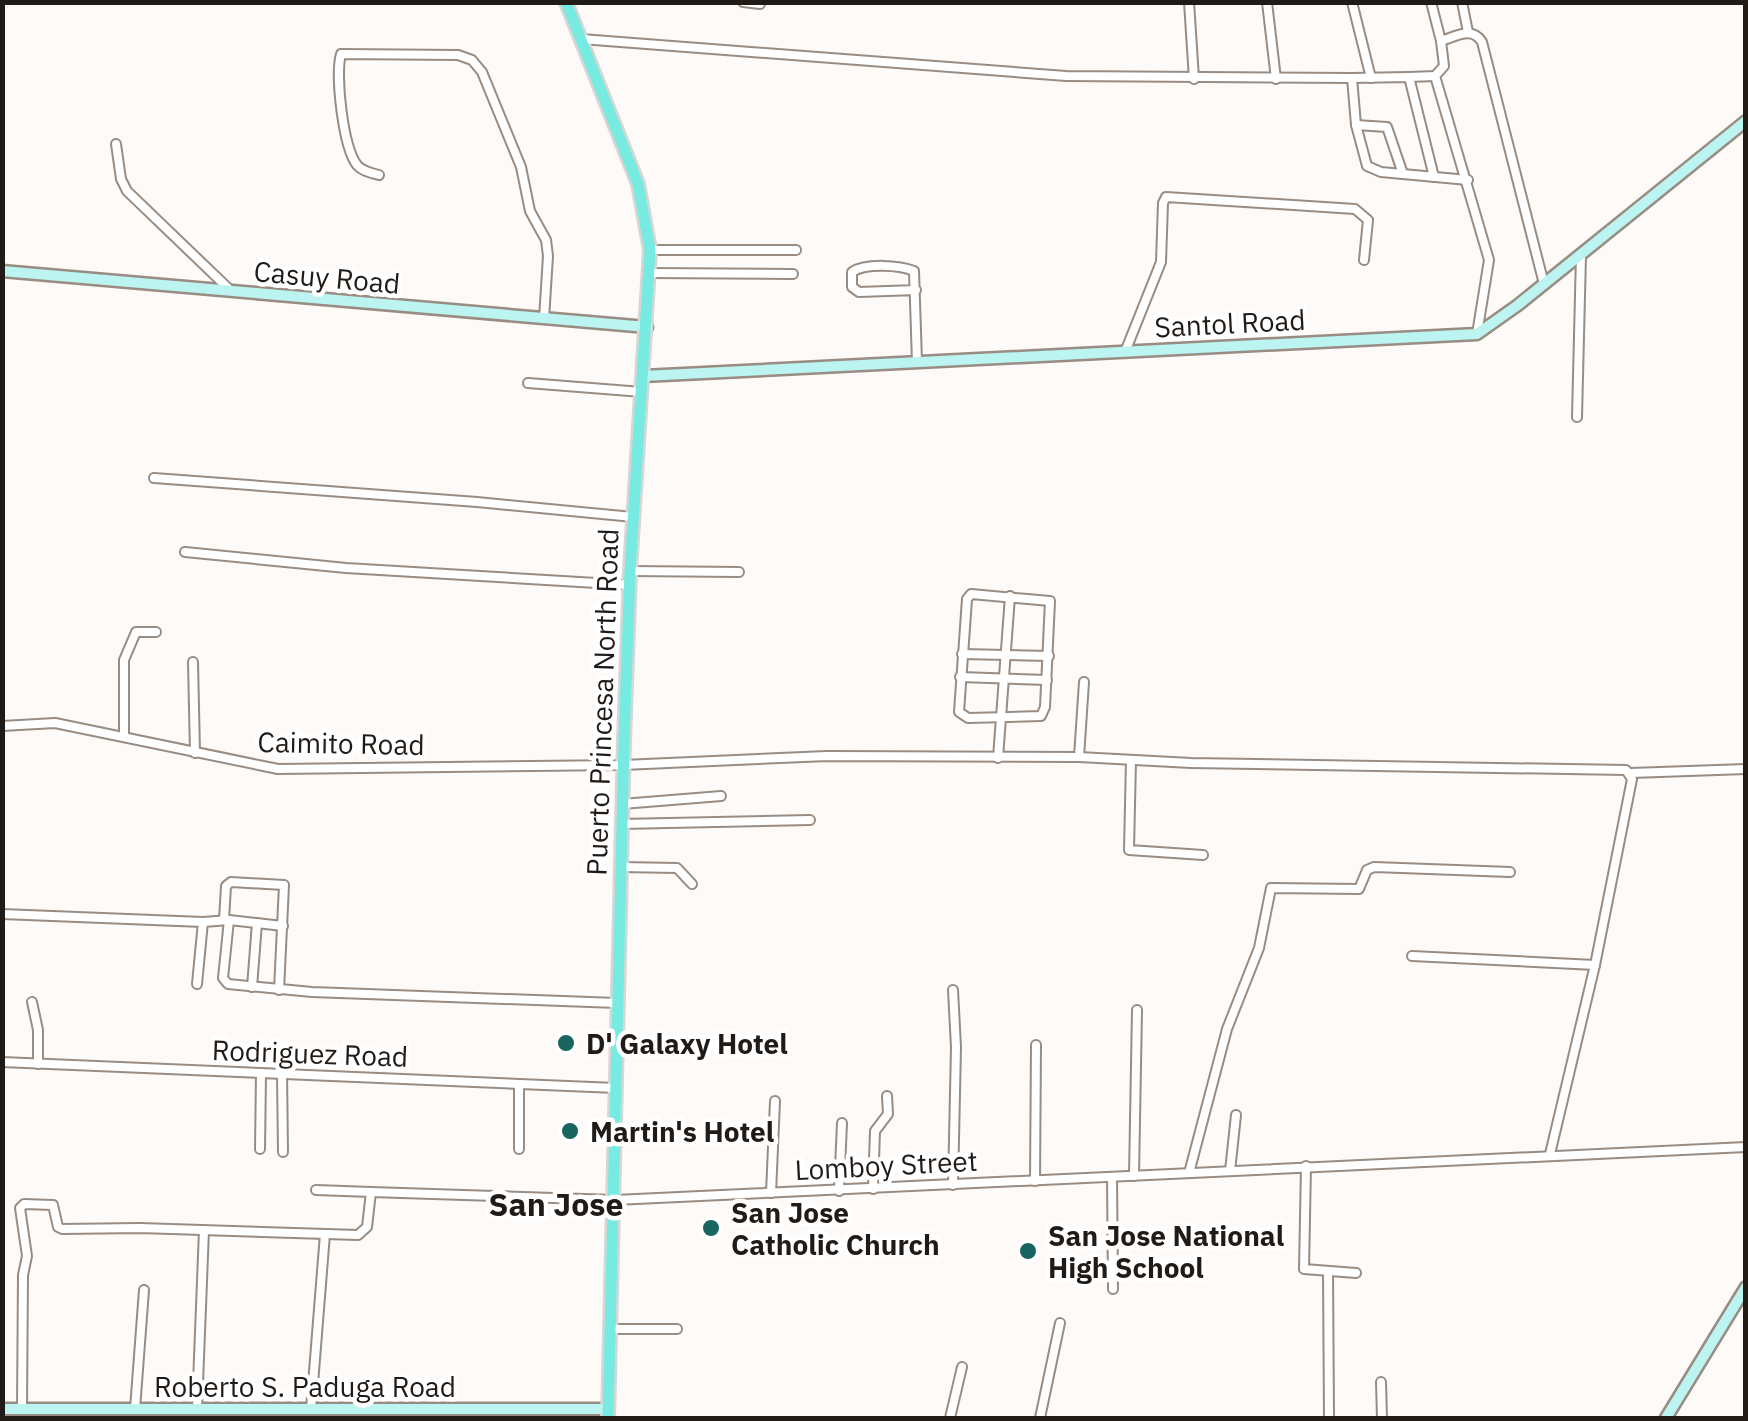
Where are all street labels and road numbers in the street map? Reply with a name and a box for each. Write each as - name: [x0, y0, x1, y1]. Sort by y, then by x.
- street label: Casuy Road: [252, 252, 402, 302]
- street label: Santol Road: [1154, 301, 1306, 345]
- street label: Puerto Princesa North Road: [577, 528, 627, 876]
- street label: Caimito Road: [257, 723, 425, 763]
- street label: Rodriguez Road: [211, 1031, 409, 1075]
- street label: Lomboy Street: [794, 1142, 978, 1188]
- street label: Roberto S. Paduga Road: [154, 1368, 456, 1405]

